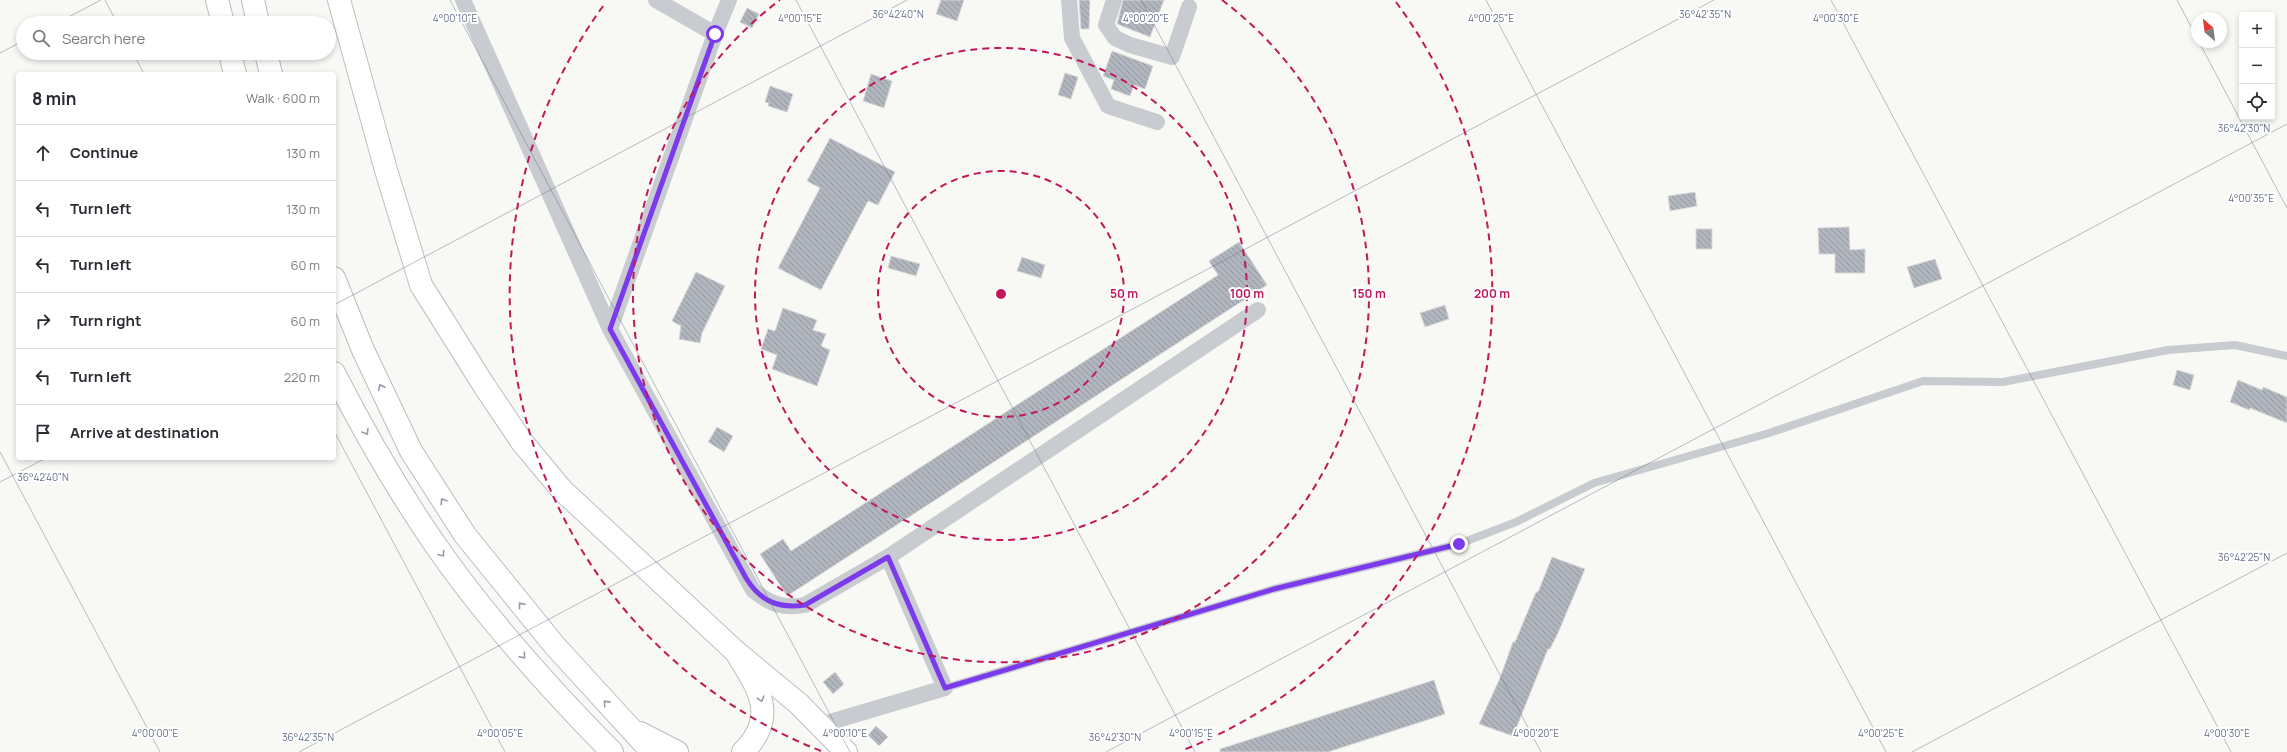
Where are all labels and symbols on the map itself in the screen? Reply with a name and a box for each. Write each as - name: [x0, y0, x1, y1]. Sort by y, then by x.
- text: 36°42'40"N: [872, 7, 924, 21]
- text: 36°42'35"N: [1679, 7, 1731, 21]
- text: 4°00'10"E: [433, 11, 477, 25]
- text: 4°00'15"E: [778, 11, 822, 25]
- text: 4°00'20"E: [1123, 11, 1169, 25]
- text: 4°00'25"E: [1468, 11, 1514, 25]
- text: 4°00'30"E: [1813, 11, 1859, 25]
- north arrow: [2191, 12, 2227, 48]
- route start: [706, 25, 724, 43]
- text: 36°42'30"N: [2218, 121, 2270, 135]
- text: 4°00'35"E: [2228, 191, 2274, 205]
- text: 50 m: [1110, 285, 1138, 302]
- text: 100 m: [1230, 285, 1264, 302]
- text: 150 m: [1352, 285, 1386, 302]
- text: 200 m: [1474, 285, 1510, 302]
- centre of rings: [994, 287, 1008, 301]
- one-way arrow: [378, 384, 386, 391]
- one-way arrow: [361, 428, 368, 435]
- text: 36°42'40"N: [17, 470, 69, 484]
- one-way arrow: [440, 498, 448, 505]
- route end: [1450, 535, 1468, 553]
- one-way arrow: [438, 550, 445, 557]
- text: 36°42'25"N: [2218, 550, 2270, 564]
- one-way arrow: [519, 602, 526, 609]
- one-way arrow: [518, 651, 526, 659]
- one-way arrow: [756, 695, 765, 702]
- one-way arrow: [603, 700, 611, 708]
- text: 4°00'00"E: [132, 726, 179, 740]
- text: 4°00'05"E: [477, 726, 523, 740]
- text: 4°00'10"E: [823, 726, 867, 740]
- text: 4°00'15"E: [1169, 726, 1213, 740]
- text: 4°00'20"E: [1513, 726, 1559, 740]
- text: 4°00'25"E: [1858, 726, 1904, 740]
- text: 4°00'30"E: [2204, 726, 2250, 740]
- text: 36°42'35"N: [282, 730, 334, 744]
- text: 36°42'30"N: [1089, 730, 1141, 744]

